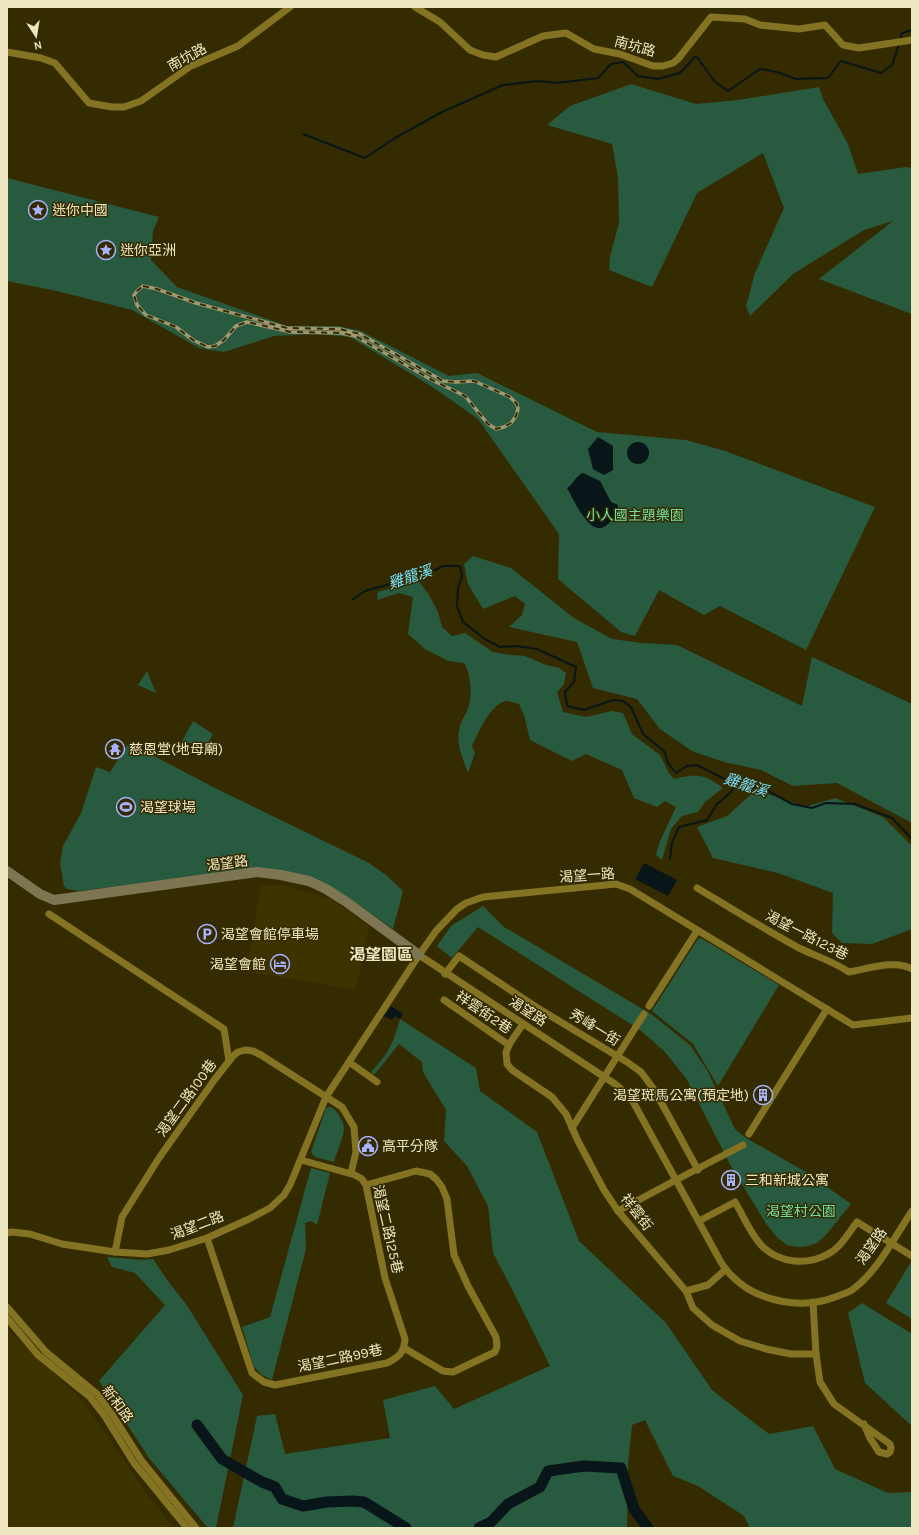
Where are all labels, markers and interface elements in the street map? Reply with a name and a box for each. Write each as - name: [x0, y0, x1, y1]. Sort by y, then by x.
- north arrow: [16, 16, 56, 56]
- street label: 南坑路: [612, 33, 657, 60]
- text: N: [33, 38, 43, 52]
- street label: 南坑路: [165, 40, 210, 75]
- place icon: 迷你中國: [27, 199, 49, 221]
- place label: 迷你中國: [52, 202, 108, 219]
- place icon: 迷你亞洲: [95, 239, 117, 261]
- place label: 迷你亞洲: [120, 242, 176, 259]
- park label: 小人國主題樂園: [586, 507, 684, 524]
- water label: 雞籠溪: [386, 561, 436, 593]
- temple icon: 慈恩堂(地母廟): [104, 738, 126, 760]
- place label: 慈恩堂(地母廟): [129, 741, 223, 758]
- water label: 雞籠溪: [722, 769, 772, 801]
- sports icon: 渴望球場: [115, 796, 137, 818]
- place label: 渴望球場: [140, 799, 196, 816]
- street label: 渴望路: [205, 852, 249, 875]
- street label: 渴望一路: [559, 865, 616, 886]
- street label: 渴望一路123巷: [762, 907, 851, 964]
- parking icon: 渴望會館停車場: [196, 923, 218, 945]
- place label: 渴望會館停車場: [221, 926, 319, 943]
- district label: 渴望園區: [349, 945, 413, 964]
- hotel icon: 渴望會館: [269, 953, 291, 975]
- place label: 渴望會館: [210, 956, 266, 973]
- street label: 祥雲街2巷: [452, 987, 515, 1037]
- street label: 渴望路: [505, 993, 550, 1030]
- street label: 秀峰一街: [566, 1005, 623, 1049]
- street label: 渴望二路100巷: [153, 1056, 220, 1140]
- building icon: 渴望斑馬公寓(預定地): [752, 1084, 774, 1106]
- place label: 渴望斑馬公寓(預定地): [613, 1087, 749, 1104]
- public building icon: 高平分隊: [357, 1135, 379, 1157]
- place label: 高平分隊: [382, 1138, 438, 1155]
- building icon: 三和新城公寓: [720, 1169, 742, 1191]
- place label: 三和新城公寓: [745, 1172, 829, 1189]
- street label: 渴望二路125巷: [369, 1183, 406, 1275]
- street label: 祥雲街: [617, 1191, 656, 1234]
- park label: 渴望村公園: [766, 1203, 836, 1220]
- street label: 渴望二路: [168, 1207, 226, 1243]
- street label: 渴望路: [852, 1224, 890, 1268]
- street label: 渴望二路99巷: [296, 1341, 384, 1376]
- street label: 新和路: [98, 1382, 137, 1426]

